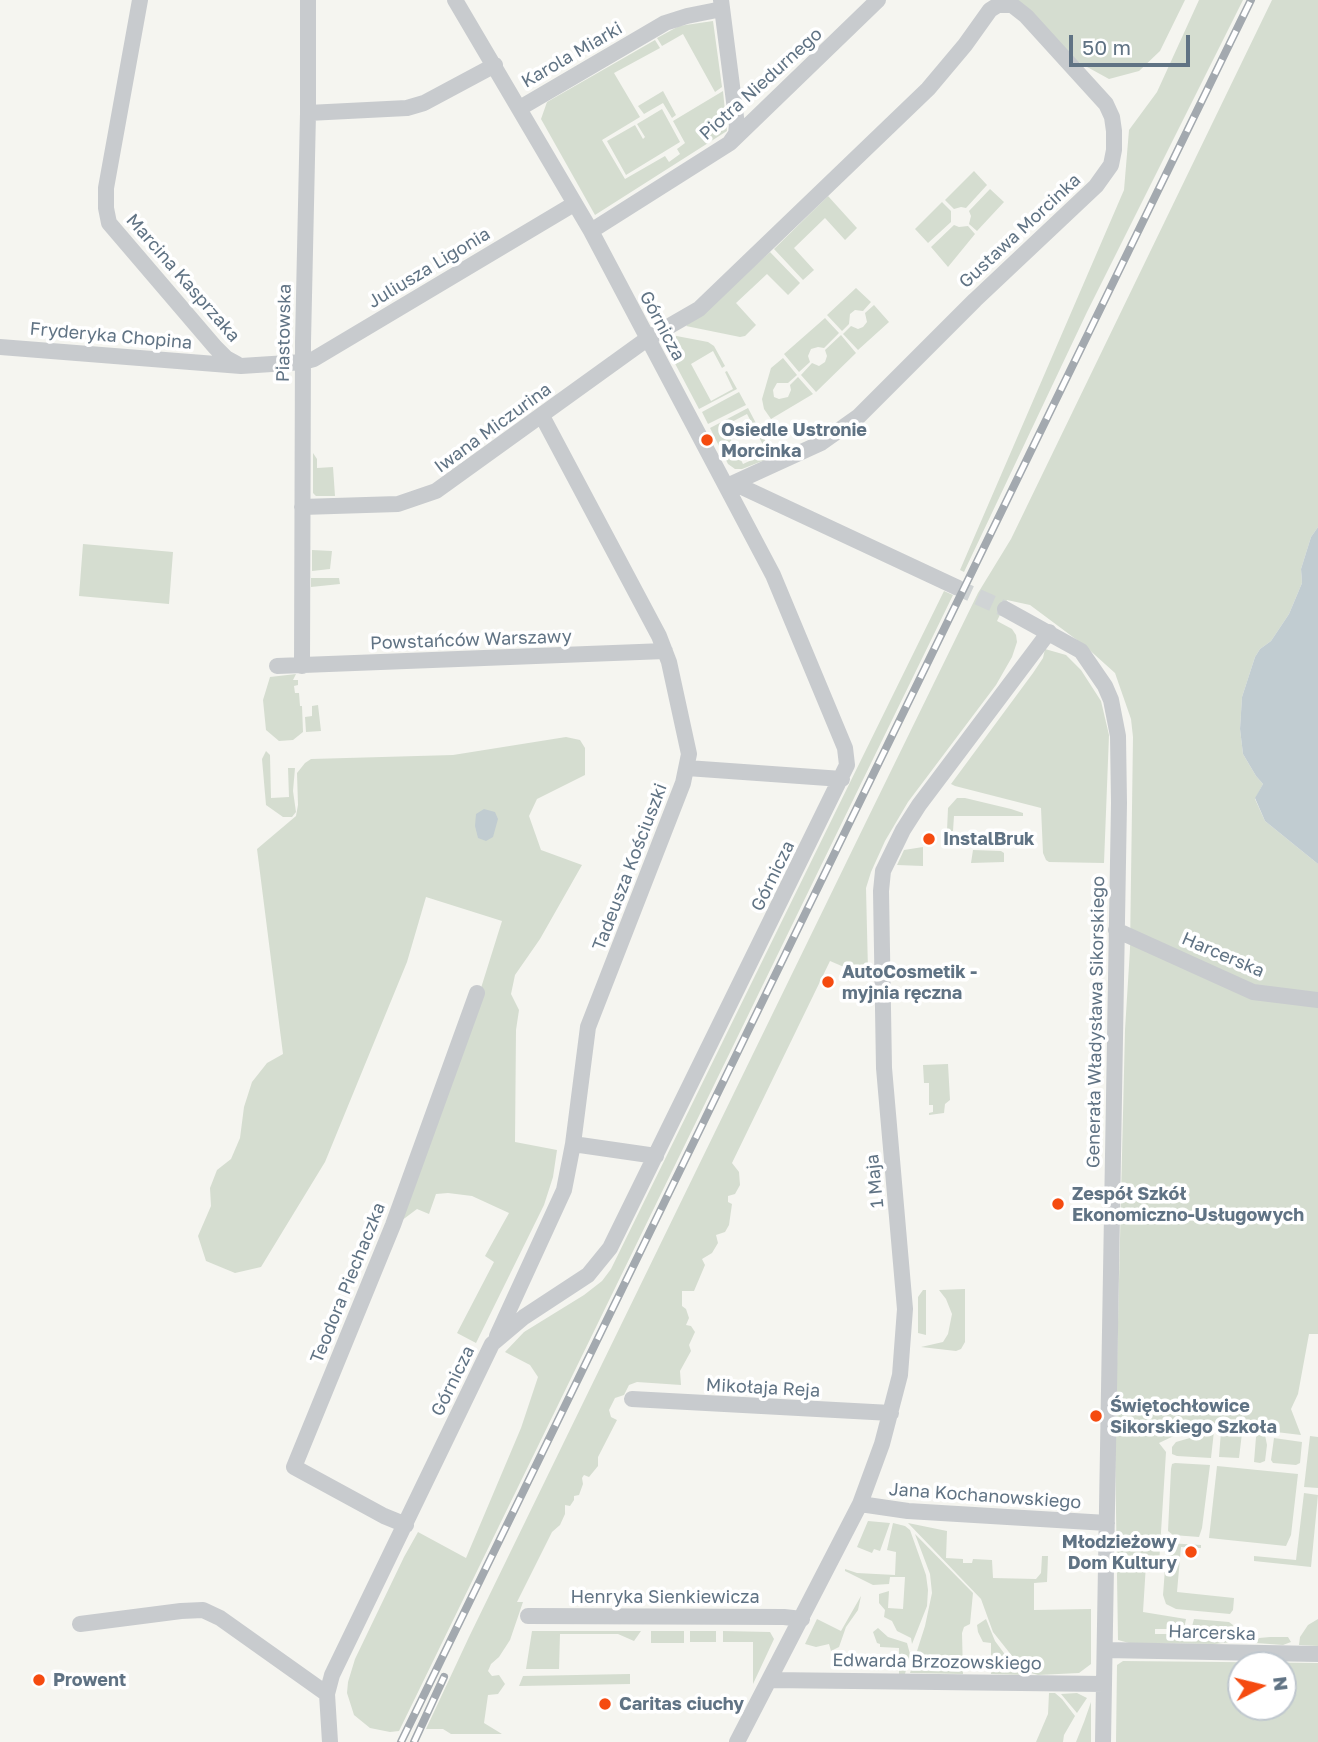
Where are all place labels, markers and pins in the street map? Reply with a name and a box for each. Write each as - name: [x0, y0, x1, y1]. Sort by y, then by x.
- place label: Osiedle Ustronie Morcinka: [721, 419, 867, 462]
- marker: Osiedle Ustronie Morcinka: [699, 432, 715, 448]
- place label: InstalBruk: [943, 828, 1035, 850]
- marker: InstalBruk: [921, 831, 937, 847]
- place label: AutoCosmetik - myjnia ręczna: [842, 961, 977, 1004]
- marker: AutoCosmetik - myjnia ręczna: [820, 974, 836, 990]
- place label: Zespół Szkół Ekonomiczno-Usługowych: [1072, 1183, 1304, 1226]
- marker: Zespół Szkół Ekonomiczno-Usługowych: [1050, 1196, 1066, 1212]
- place label: Świętochłowice Sikorskiego Szkoła: [1110, 1395, 1277, 1438]
- marker: Świętochłowice Sikorskiego Szkoła: [1088, 1408, 1104, 1424]
- place label: Młodzieżowy Dom Kultury: [1062, 1531, 1177, 1574]
- marker: Młodzieżowy Dom Kultury: [1183, 1544, 1199, 1560]
- place label: Prowent: [53, 1669, 126, 1691]
- marker: Prowent: [31, 1672, 47, 1688]
- place label: Caritas ciuchy: [619, 1693, 744, 1715]
- marker: Caritas ciuchy: [597, 1696, 613, 1712]

